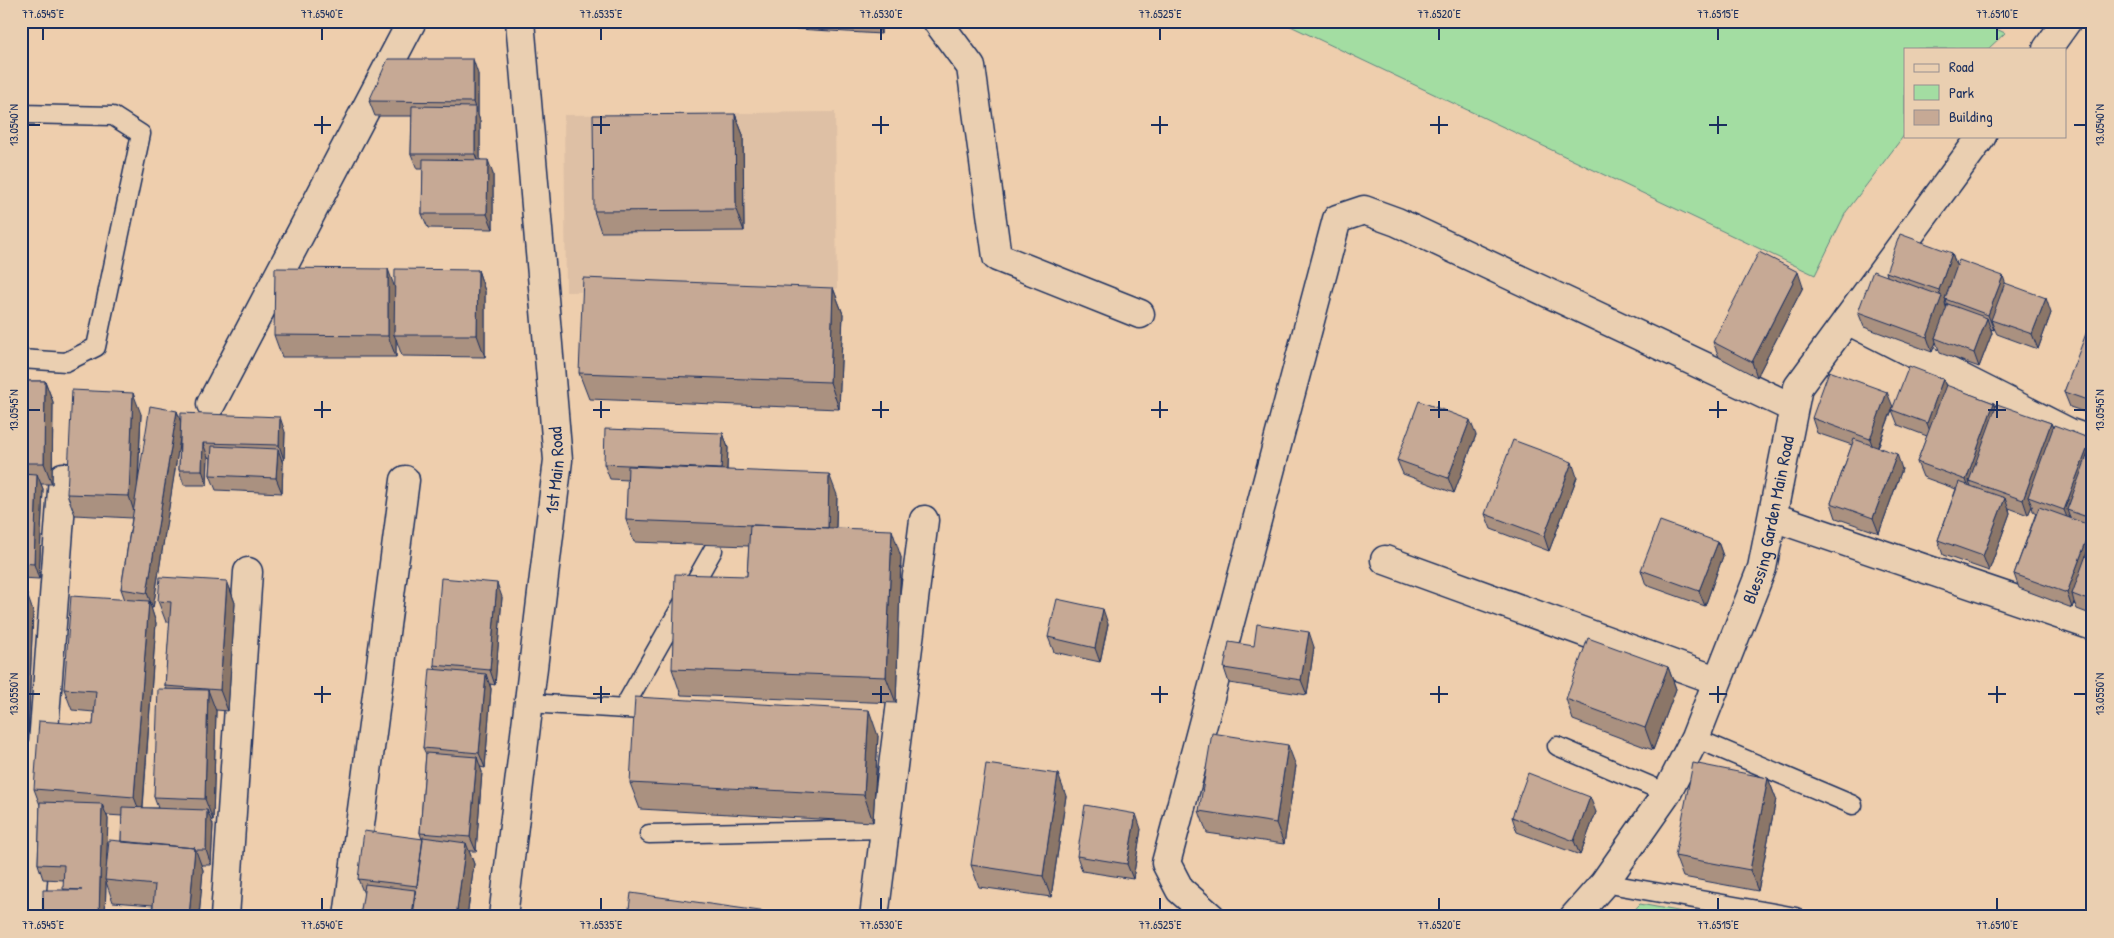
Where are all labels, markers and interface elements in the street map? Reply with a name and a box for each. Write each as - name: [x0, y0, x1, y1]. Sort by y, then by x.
- text: 77.6545°E: [22, 5, 65, 22]
- text: 77.6540°E: [301, 5, 344, 22]
- text: 77.6535°E: [580, 5, 623, 22]
- text: 77.6530°E: [859, 5, 903, 22]
- text: 77.6525°E: [1138, 5, 1182, 22]
- text: 77.6520°E: [1417, 5, 1461, 22]
- text: 77.6515°E: [1697, 5, 1740, 22]
- text: 77.6510°E: [1976, 5, 2019, 22]
- legend: [1904, 48, 2066, 138]
- text: Road: [1949, 56, 1974, 77]
- text: Park: [1949, 82, 1974, 103]
- text: 13.0540°N: [5, 104, 22, 146]
- text: 13.0540°N: [2091, 104, 2108, 146]
- text: Building: [1949, 106, 1993, 127]
- text: 13.0545°N: [5, 389, 22, 431]
- text: 13.0545°N: [2091, 389, 2108, 431]
- street label: 1st Main Road: [539, 426, 570, 515]
- street label: Blessing Garden Main Road: [1736, 434, 1800, 607]
- text: 13.0550°N: [5, 673, 22, 715]
- text: 13.0550°N: [2091, 673, 2108, 715]
- text: 77.6545°E: [22, 916, 65, 933]
- text: 77.6540°E: [301, 916, 344, 933]
- text: 77.6535°E: [580, 916, 623, 933]
- text: 77.6530°E: [859, 916, 903, 933]
- text: 77.6525°E: [1138, 916, 1182, 933]
- text: 77.6520°E: [1417, 916, 1461, 933]
- text: 77.6515°E: [1697, 916, 1740, 933]
- text: 77.6510°E: [1976, 916, 2019, 933]

